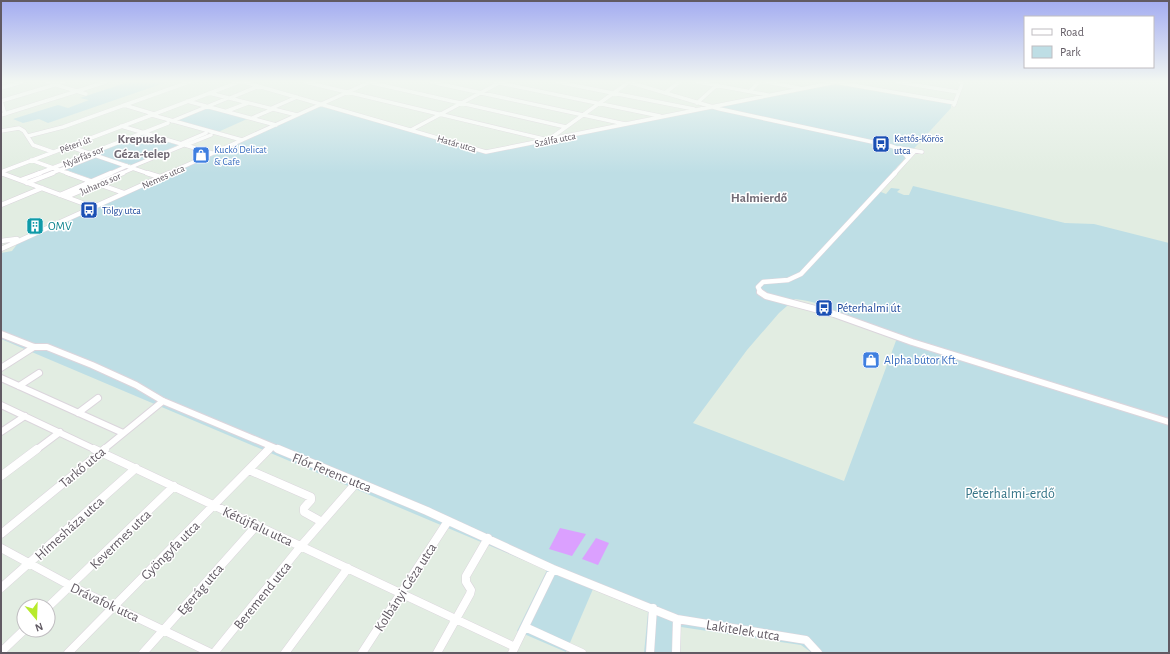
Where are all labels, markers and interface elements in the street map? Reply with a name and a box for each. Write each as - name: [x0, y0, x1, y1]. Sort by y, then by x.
- legend: [1024, 16, 1154, 68]
- text: Road: [1060, 26, 1084, 38]
- text: Park: [1060, 46, 1081, 58]
- street label: Szálfa utca: [534, 131, 577, 149]
- district label: Krepuska Géza-telep: [114, 133, 170, 161]
- street label: Péteri út: [58, 134, 93, 155]
- street label: Határ utca: [436, 134, 478, 154]
- bus stop icon: Kettős-Körös utca: [871, 134, 891, 154]
- place label: Kettős-Körös utca: [894, 134, 944, 156]
- street label: Nyárfás sor: [62, 144, 106, 170]
- shop icon: Kuckó Delicat & Cafe: [191, 145, 211, 165]
- place label: Kuckó Delicat & Cafe: [214, 145, 268, 167]
- street label: Nemes utca: [140, 163, 187, 191]
- street label: Juharos sor: [79, 171, 123, 197]
- district label: Halmierdő: [731, 192, 788, 205]
- bus stop icon: Tölgy utca: [79, 200, 99, 220]
- place label: Tölgy utca: [102, 206, 141, 216]
- building icon: OMV: [25, 216, 45, 236]
- place label: OMV: [48, 220, 72, 232]
- bus stop icon: Péterhalmi út: [814, 298, 834, 318]
- place label: Péterhalmi út: [837, 302, 901, 314]
- shop icon: Alpha bútor Kft.: [861, 350, 881, 370]
- place label: Alpha bútor Kft.: [884, 354, 958, 366]
- street label: Tarkő utca: [57, 444, 109, 491]
- street label: Flór Ferenc utca: [290, 451, 374, 495]
- park label: Péterhalmi-erdő: [965, 487, 1055, 501]
- street label: Hímesháza utca: [33, 494, 107, 563]
- street label: Kétújfalu utca: [220, 505, 295, 549]
- street label: Kevermes utca: [88, 507, 154, 572]
- street label: Gyöngyfa utca: [139, 518, 203, 583]
- street label: Kolbányi Géza utca: [372, 540, 440, 634]
- street label: Beremend utca: [231, 559, 294, 632]
- street label: Egerág utca: [175, 561, 227, 618]
- street label: Drávafok utca: [68, 581, 142, 625]
- north arrow: [16, 598, 56, 638]
- street label: Lakitelek utca: [705, 618, 781, 644]
- text: N: [34, 621, 45, 633]

